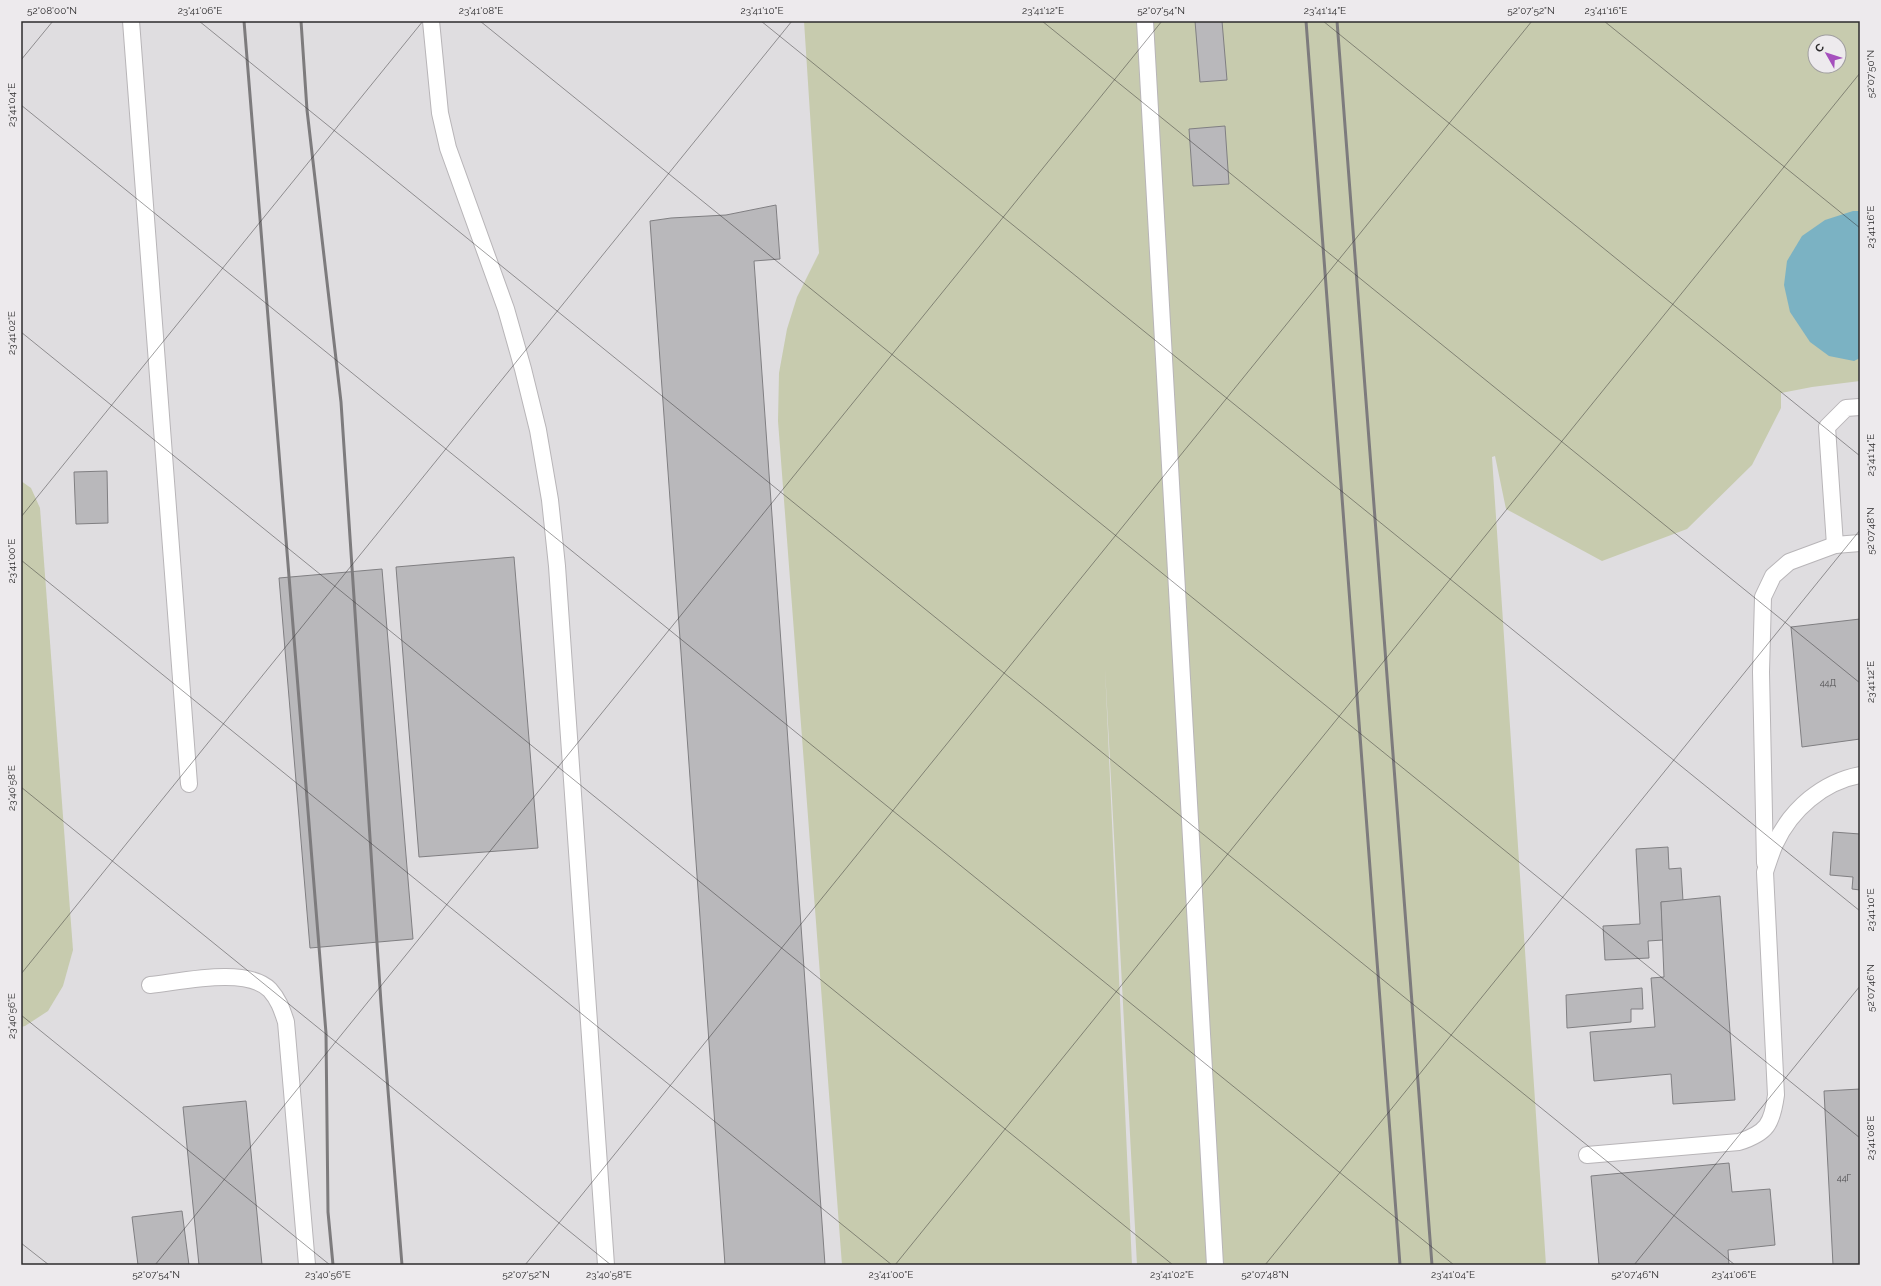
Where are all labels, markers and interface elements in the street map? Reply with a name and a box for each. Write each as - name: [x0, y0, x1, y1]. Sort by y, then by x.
- text: 52°08'00"N: [27, 5, 77, 16]
- text: 23°41'06"E: [178, 5, 222, 16]
- text: 23°41'08"E: [459, 5, 503, 16]
- text: 23°41'10"E: [741, 5, 783, 16]
- text: 23°41'12"E: [1022, 5, 1064, 16]
- text: 52°07'54"N: [1137, 5, 1185, 16]
- text: 23°41'14"E: [1304, 5, 1346, 16]
- text: 52°07'52"N: [1507, 5, 1555, 16]
- text: 23°41'16"E: [1585, 5, 1627, 16]
- north arrow: [1807, 34, 1847, 74]
- text: С: [1812, 41, 1827, 55]
- text: 52°07'50"N: [1865, 50, 1876, 98]
- text: 23°41'04"E: [6, 83, 17, 127]
- text: 23°41'16"E: [1865, 206, 1876, 248]
- text: 23°41'02"E: [6, 311, 17, 355]
- text: 23°41'14"E: [1865, 434, 1876, 476]
- text: 52°07'48"N: [1865, 507, 1876, 555]
- text: 23°41'00"E: [6, 539, 17, 583]
- text: 23°41'12"E: [1865, 661, 1876, 703]
- house number: 44Д: [1820, 678, 1837, 688]
- text: 23°40'58"E: [6, 765, 17, 811]
- text: 23°41'10"E: [1865, 889, 1876, 931]
- text: 52°07'46"N: [1865, 964, 1876, 1012]
- text: 23°40'56"E: [6, 993, 17, 1039]
- text: 23°41'08"E: [1865, 1116, 1876, 1160]
- house number: 44Г: [1837, 1173, 1852, 1183]
- text: 52°07'54"N: [132, 1269, 180, 1280]
- text: 23°40'56"E: [305, 1269, 351, 1280]
- text: 52°07'52"N: [502, 1269, 550, 1280]
- text: 23°40'58"E: [586, 1269, 632, 1280]
- text: 23°41'00"E: [869, 1269, 913, 1280]
- text: 23°41'02"E: [1150, 1269, 1194, 1280]
- text: 52°07'48"N: [1241, 1269, 1289, 1280]
- text: 23°41'04"E: [1431, 1269, 1475, 1280]
- text: 52°07'46"N: [1611, 1269, 1659, 1280]
- text: 23°41'06"E: [1712, 1269, 1756, 1280]

